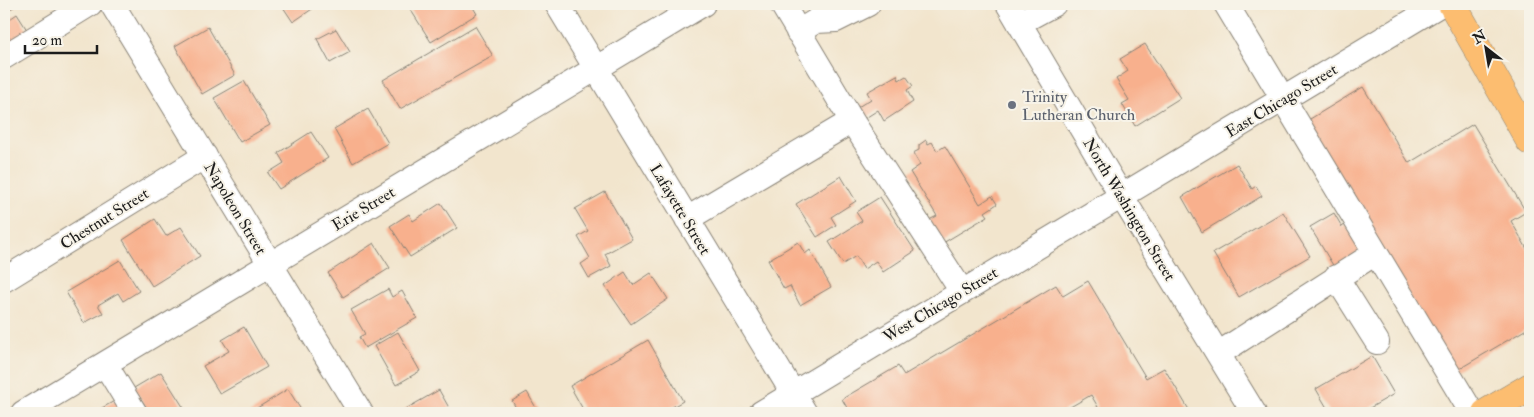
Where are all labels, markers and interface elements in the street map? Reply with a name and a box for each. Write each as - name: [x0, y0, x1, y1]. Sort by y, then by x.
- scale bar: [25, 22, 98, 54]
- north arrow: [1462, 22, 1512, 72]
- text: N: [1469, 27, 1490, 48]
- text: 20 m: [32, 31, 62, 50]
- street label: East Chicago Street: [1222, 60, 1341, 142]
- place label: Trinity Lutheran Church: [1022, 87, 1136, 125]
- marker: Trinity Lutheran Church: [1006, 99, 1018, 111]
- street label: North Washington Street: [1079, 134, 1180, 285]
- street label: Napoleon Street: [199, 158, 271, 259]
- street label: Lafayette Street: [645, 160, 715, 259]
- street label: Erie Street: [328, 182, 399, 236]
- street label: Chestnut Street: [56, 184, 153, 254]
- street label: West Chicago Street: [879, 263, 1002, 348]

